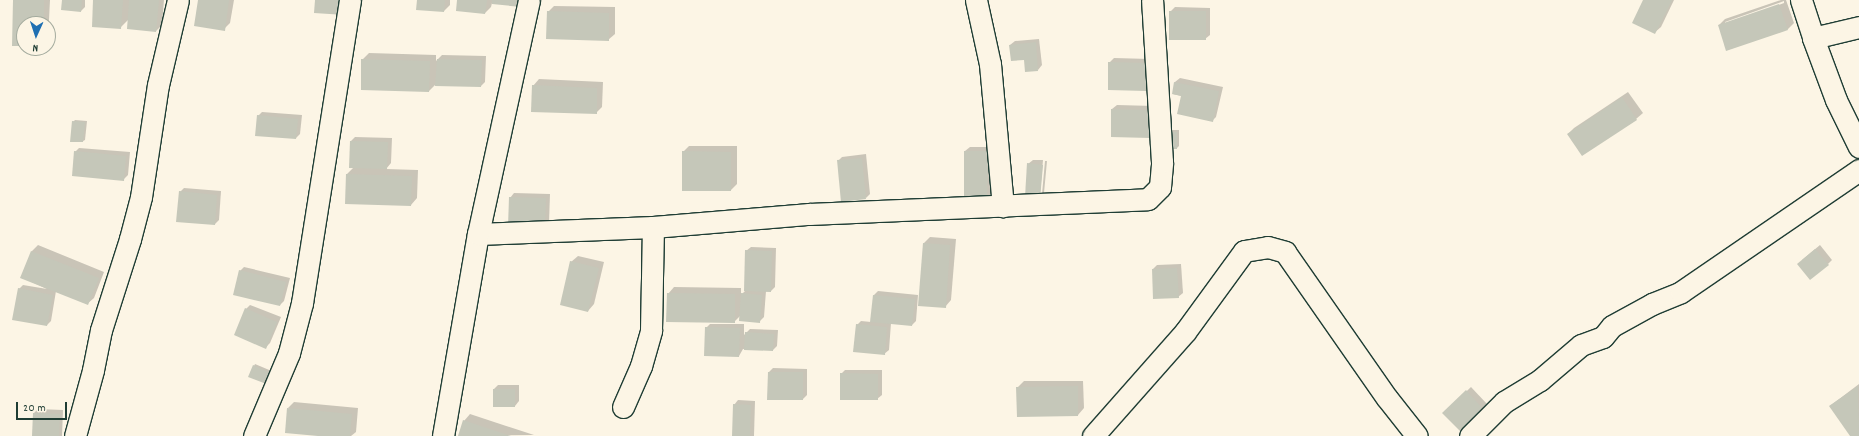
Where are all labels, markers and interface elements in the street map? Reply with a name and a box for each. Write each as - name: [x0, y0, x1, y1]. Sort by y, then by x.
- north arrow: [16, 16, 56, 56]
- text: N: [32, 39, 39, 55]
- scale bar: [18, 394, 69, 420]
- text: 20 m: [23, 400, 46, 417]

